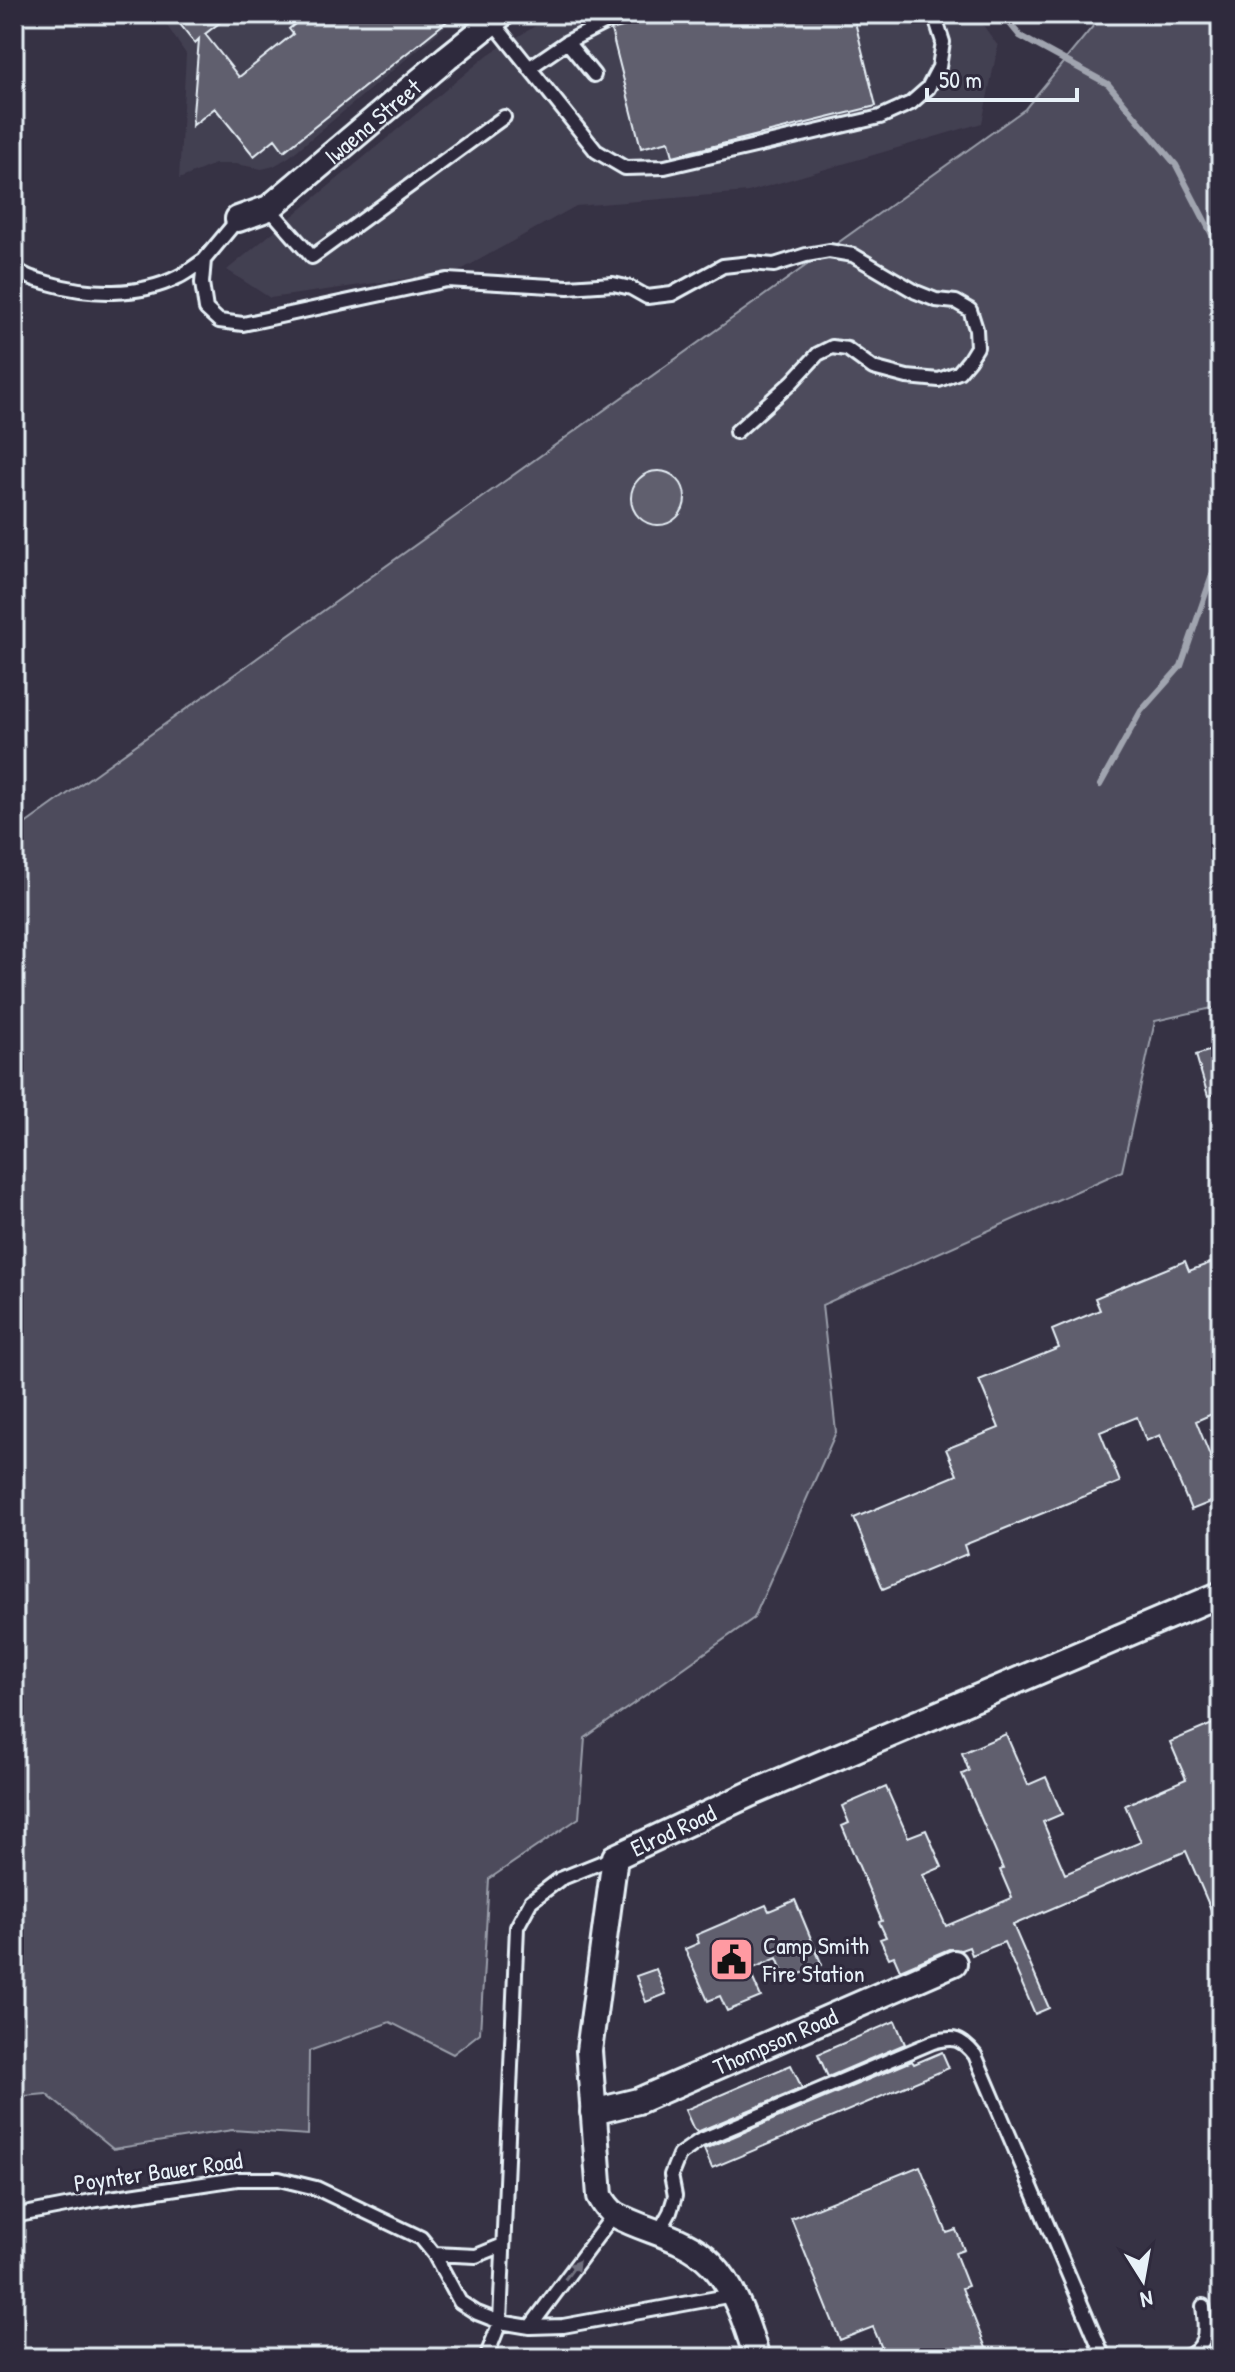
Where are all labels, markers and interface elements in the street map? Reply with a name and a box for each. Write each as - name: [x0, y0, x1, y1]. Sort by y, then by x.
- scale bar: [927, 52, 1077, 102]
- text: 50 m: [939, 63, 982, 95]
- street label: Iwaena Street: [317, 70, 428, 171]
- street label: Elrod Road: [625, 1796, 721, 1864]
- place label: Camp Smith Fire Station: [762, 1929, 869, 1989]
- public building icon: Camp Smith Fire Station: [708, 1935, 756, 1983]
- street label: Thompson Road: [708, 2000, 842, 2082]
- street label: Poynter Bauer Road: [72, 2143, 244, 2199]
- north arrow: [1103, 2240, 1183, 2320]
- one-way arrow: [564, 2260, 580, 2281]
- text: N: [1138, 2284, 1155, 2316]

